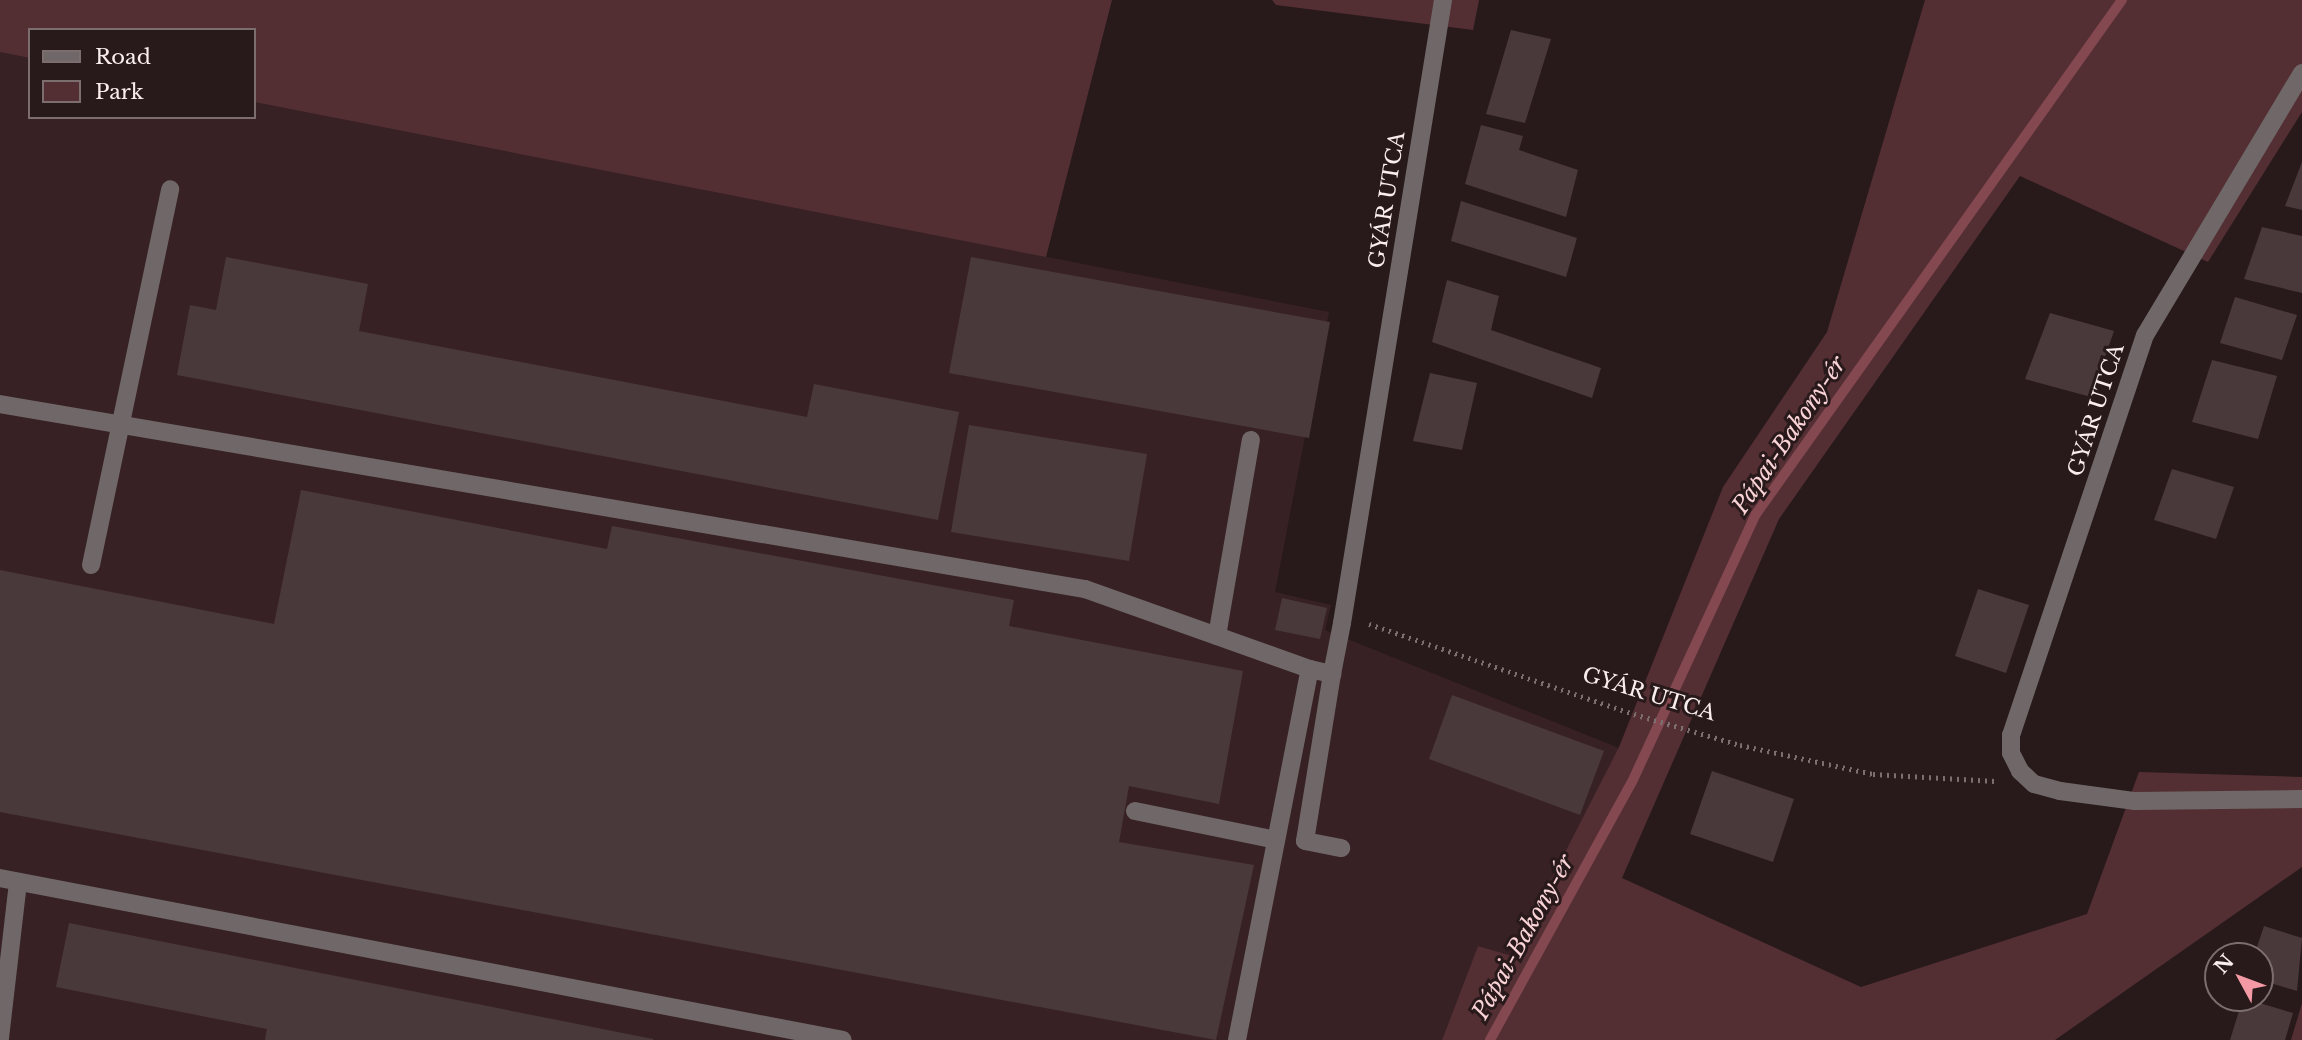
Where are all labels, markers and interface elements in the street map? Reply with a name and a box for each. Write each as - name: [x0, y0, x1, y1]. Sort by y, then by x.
- legend: [28, 28, 256, 119]
- text: Road: [95, 44, 151, 70]
- text: Park: [95, 79, 144, 105]
- street label: GYÁR UTCA: [1364, 130, 1410, 270]
- street label: GYÁR UTCA: [2063, 340, 2129, 480]
- water label: Pápai-Bakony-ér: [1726, 351, 1852, 519]
- street label: GYÁR UTCA: [1579, 662, 1719, 726]
- water label: Pápai-Bakony-ér: [1466, 850, 1580, 1024]
- north arrow: [2204, 942, 2274, 1012]
- text: N: [2210, 950, 2239, 978]

